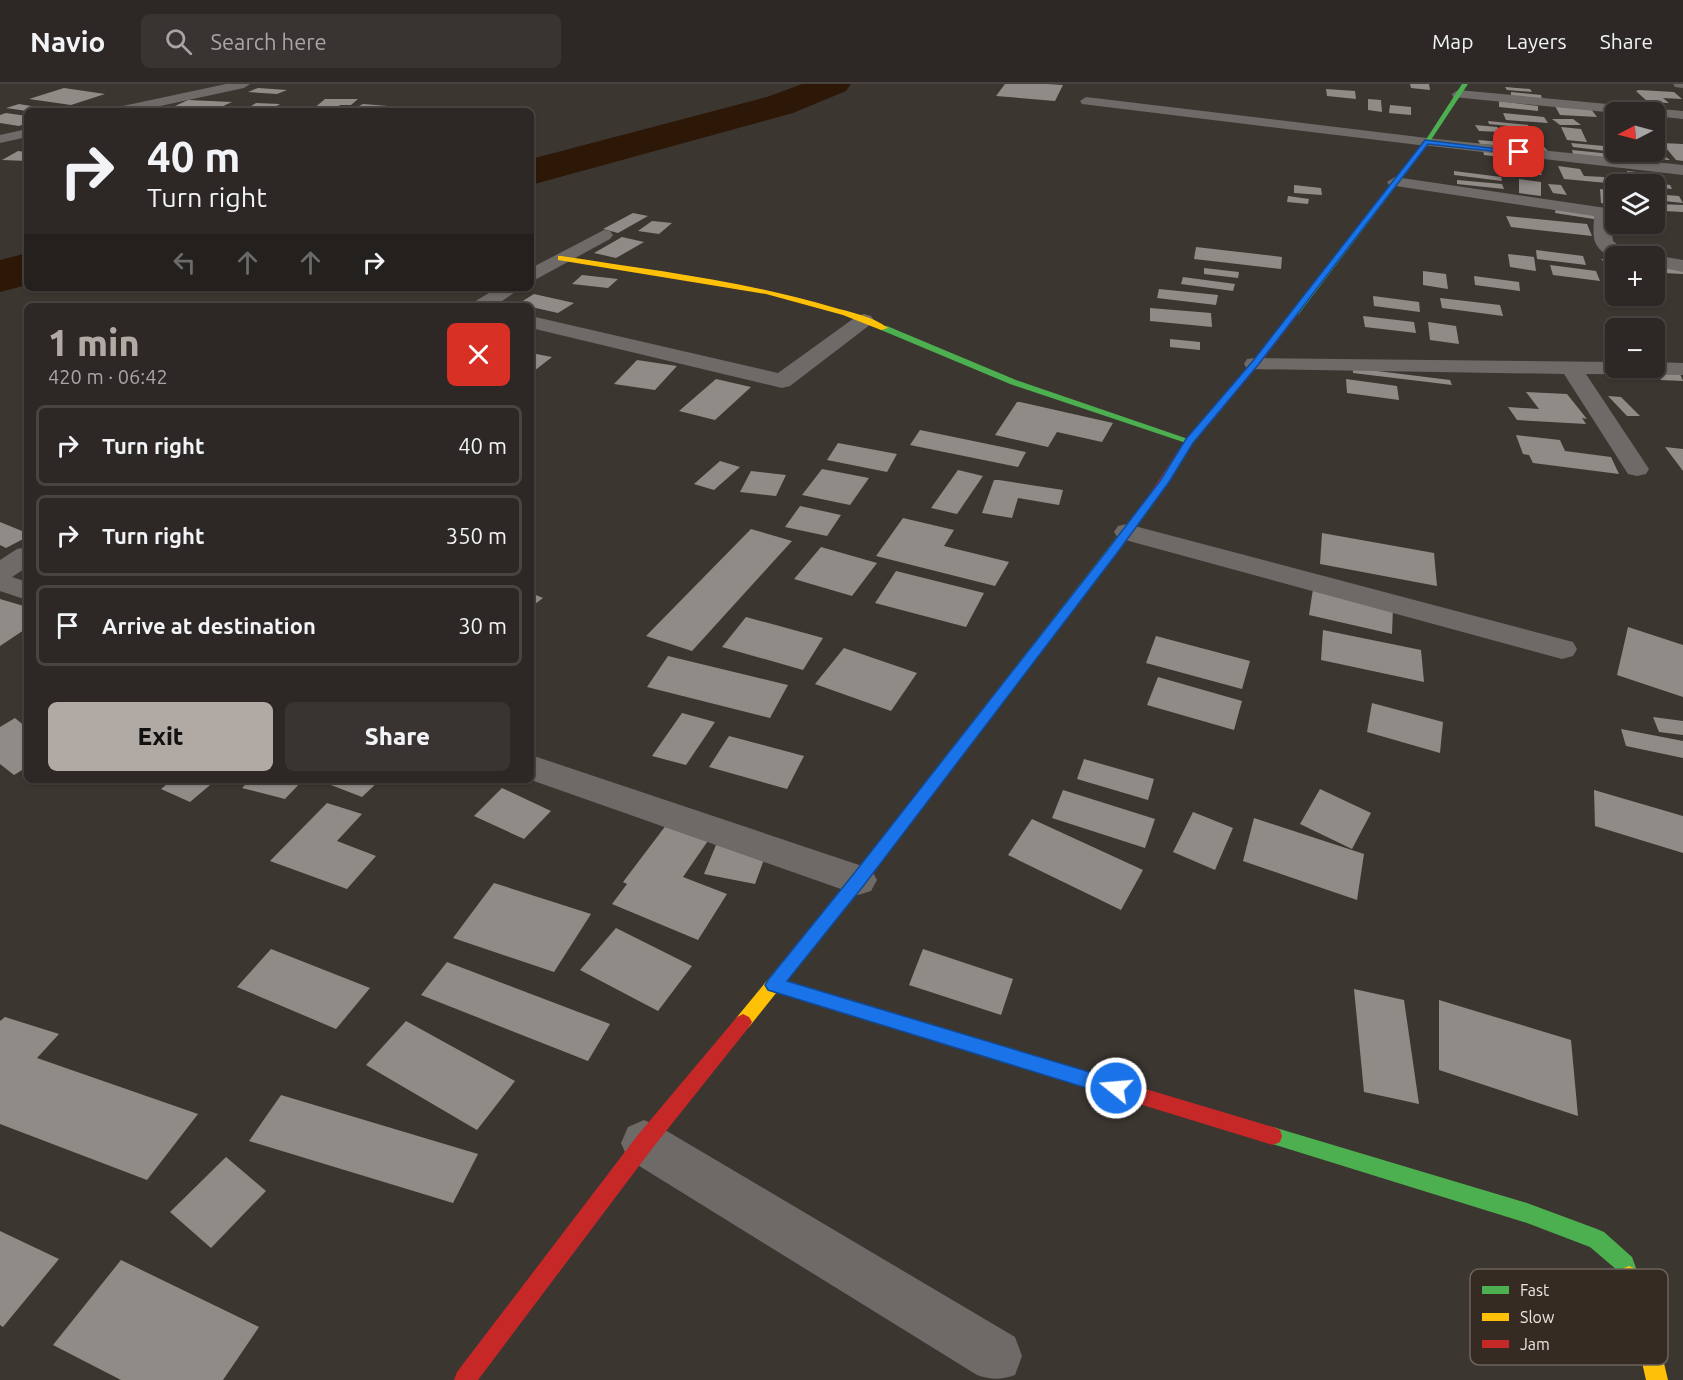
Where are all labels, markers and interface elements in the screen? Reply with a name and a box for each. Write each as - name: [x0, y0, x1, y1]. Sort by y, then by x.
- search box: [141, 14, 561, 68]
- icon: search: [162, 25, 195, 58]
- text: Navio: [30, 26, 105, 57]
- text: Search here: [210, 29, 327, 54]
- text: Map: [1432, 29, 1473, 53]
- text: Layers: [1506, 29, 1567, 53]
- text: Share: [1600, 29, 1653, 53]
- north arrow: [1605, 102, 1665, 162]
- map controls: [1605, 102, 1665, 378]
- pin: [1493, 126, 1544, 177]
- icon: right: [48, 132, 126, 210]
- text: 40 m: [147, 133, 241, 180]
- icon: arrive: [1502, 135, 1535, 168]
- button: layers: [1605, 174, 1665, 234]
- text: Turn right: [147, 182, 267, 212]
- icon: left: [168, 246, 201, 279]
- icon: ahead: [231, 246, 264, 279]
- icon: ahead: [294, 246, 327, 279]
- icon: right: [357, 246, 390, 279]
- button: +: [1605, 246, 1665, 306]
- button: −: [1605, 318, 1665, 378]
- text: 1 min: [48, 322, 140, 363]
- button: close: [447, 323, 510, 386]
- text: 420 m · 06:42: [48, 365, 168, 388]
- icon: right: [51, 429, 84, 462]
- text: Turn right: [102, 433, 204, 458]
- text: 40 m: [458, 433, 507, 458]
- icon: right: [51, 519, 84, 552]
- text: Turn right: [102, 523, 204, 548]
- text: 350 m: [446, 523, 507, 548]
- icon: arrive: [51, 609, 84, 642]
- text: Arrive at destination: [102, 613, 316, 638]
- text: 30 m: [458, 613, 507, 638]
- button: Exit: [48, 702, 273, 771]
- button: Share: [285, 702, 510, 771]
- position arrow: [1084, 1056, 1148, 1120]
- legend: [1470, 1269, 1668, 1365]
- text: Fast: [1520, 1281, 1550, 1299]
- text: Slow: [1520, 1308, 1555, 1326]
- text: Jam: [1520, 1335, 1550, 1353]

